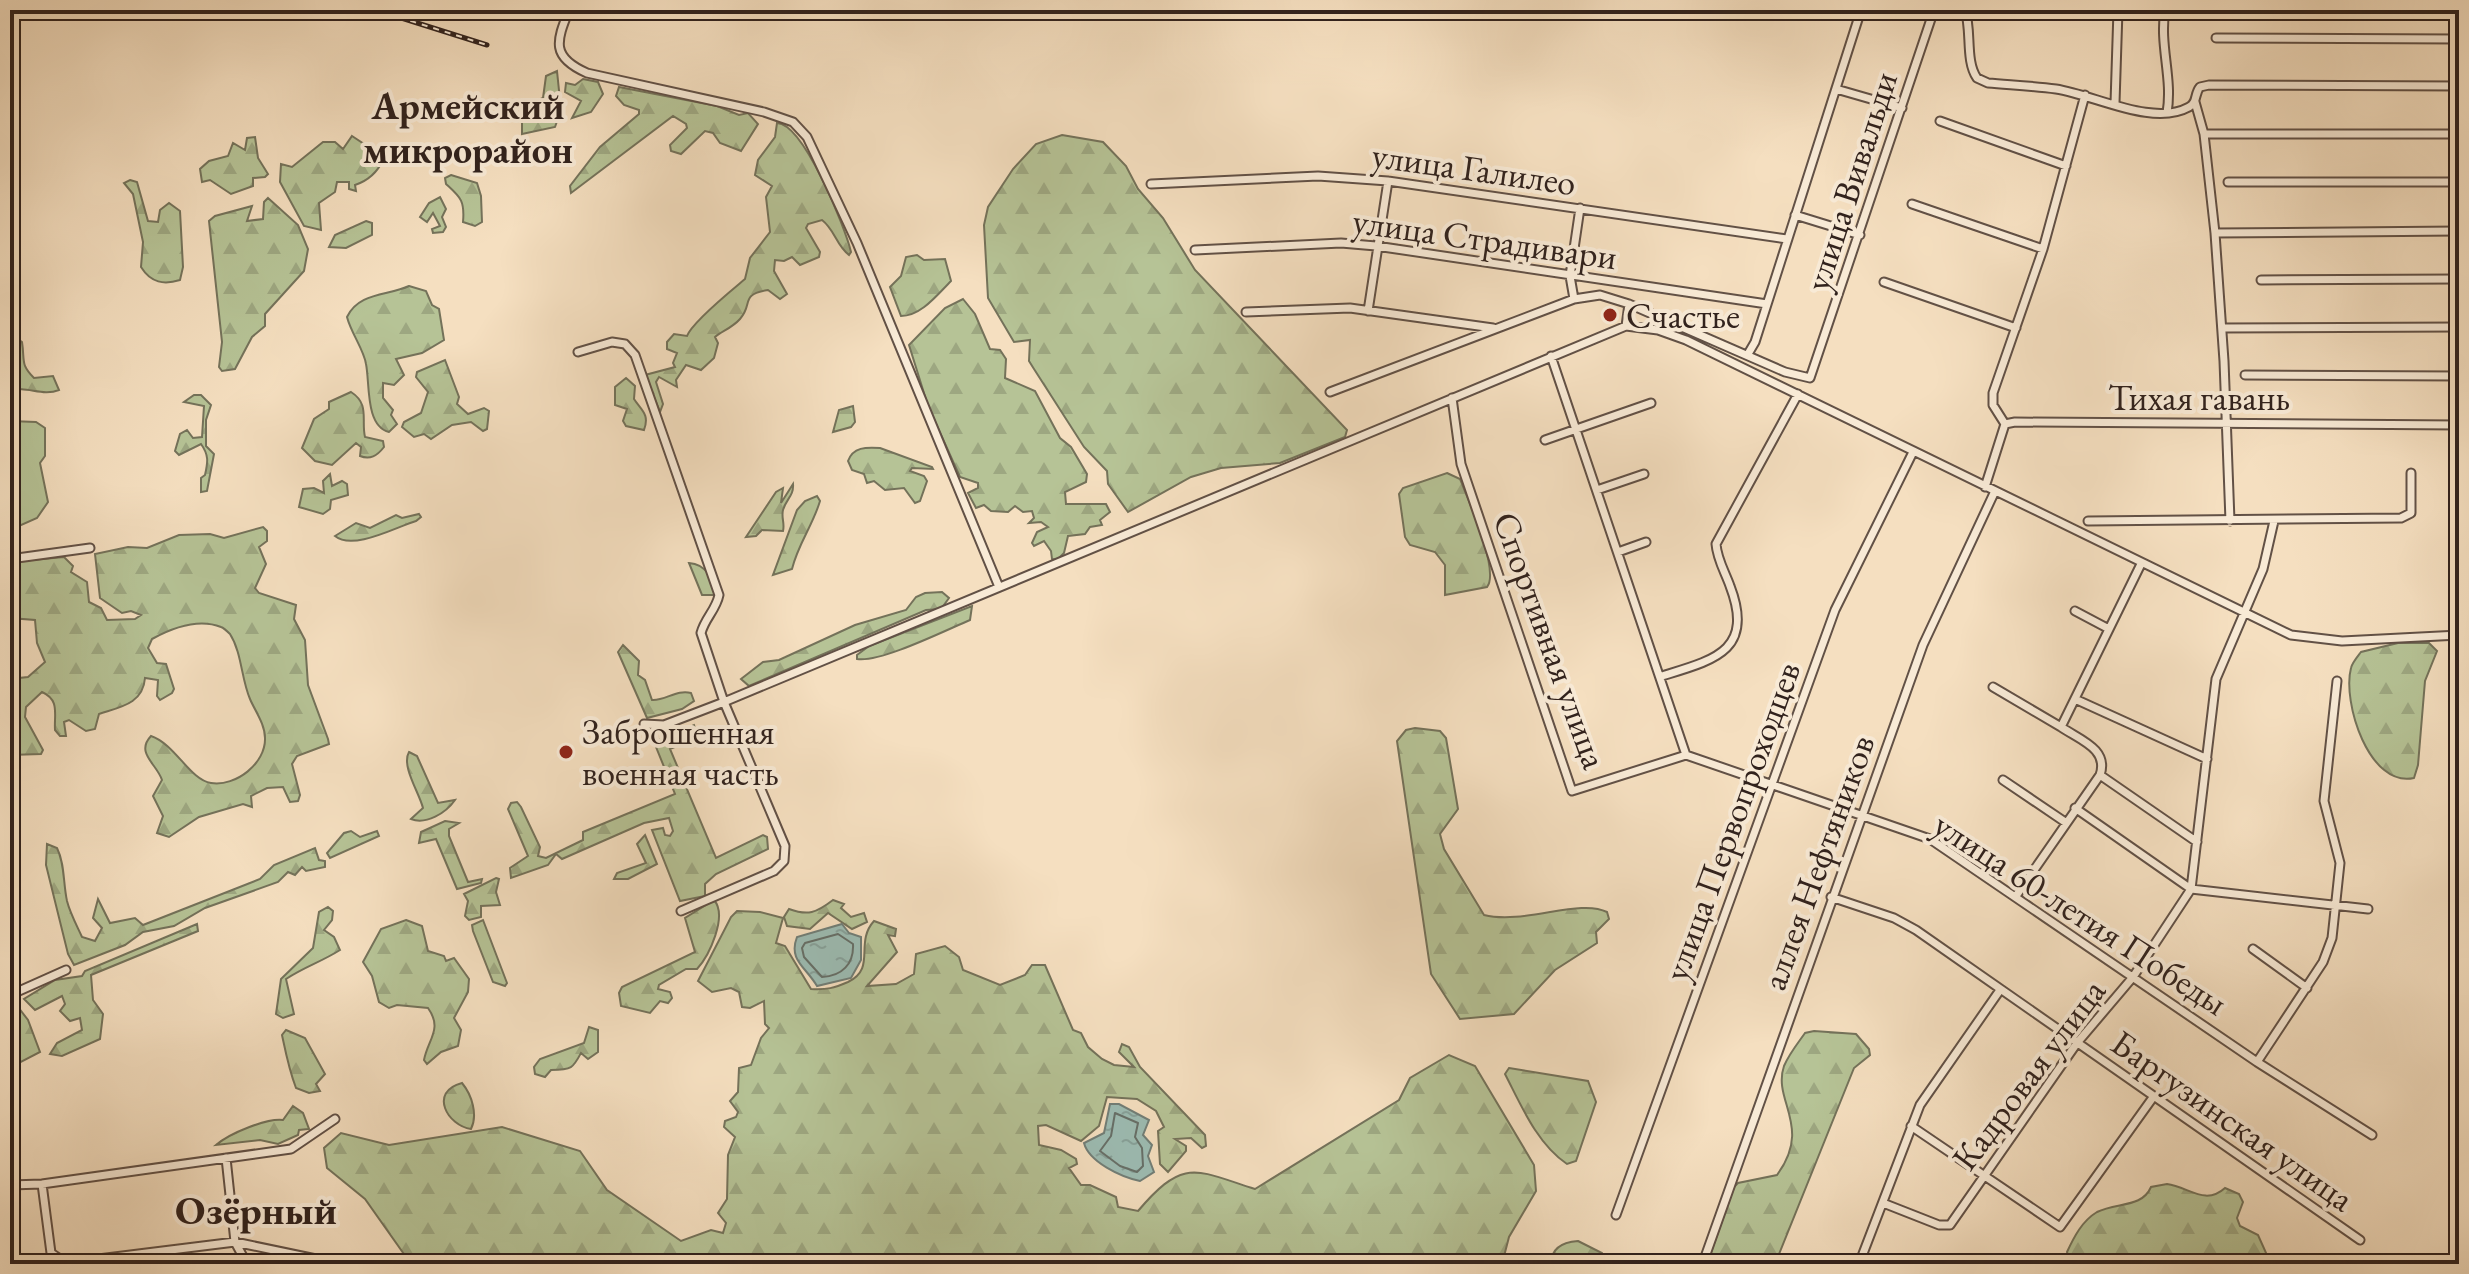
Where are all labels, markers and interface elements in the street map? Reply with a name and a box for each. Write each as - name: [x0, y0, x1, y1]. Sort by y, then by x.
- street label: улица Вивальди: [1793, 66, 1908, 297]
- district label: Армейский микрорайон: [363, 81, 573, 174]
- street label: улица Галилео: [1369, 131, 1579, 206]
- street label: улица Страдивари: [1350, 197, 1620, 280]
- place label: Счастье: [1626, 292, 1740, 339]
- marker: Счастье: [1601, 306, 1619, 324]
- street label: Тихая гавань: [2108, 374, 2290, 421]
- street label: Спортивная улица: [1482, 505, 1619, 776]
- street label: улица Первопроходцев: [1652, 655, 1811, 987]
- place label: Заброшенная военная часть: [582, 708, 779, 796]
- street label: аллея Нефтяников: [1750, 728, 1885, 996]
- marker: Заброшенная военная часть: [557, 743, 575, 761]
- street label: улица 60-летия Победы: [1925, 801, 2237, 1026]
- street label: Кадровая улица: [1941, 969, 2116, 1180]
- street label: Баргузинская улица: [2102, 1019, 2364, 1222]
- district label: Озёрный: [175, 1184, 337, 1236]

